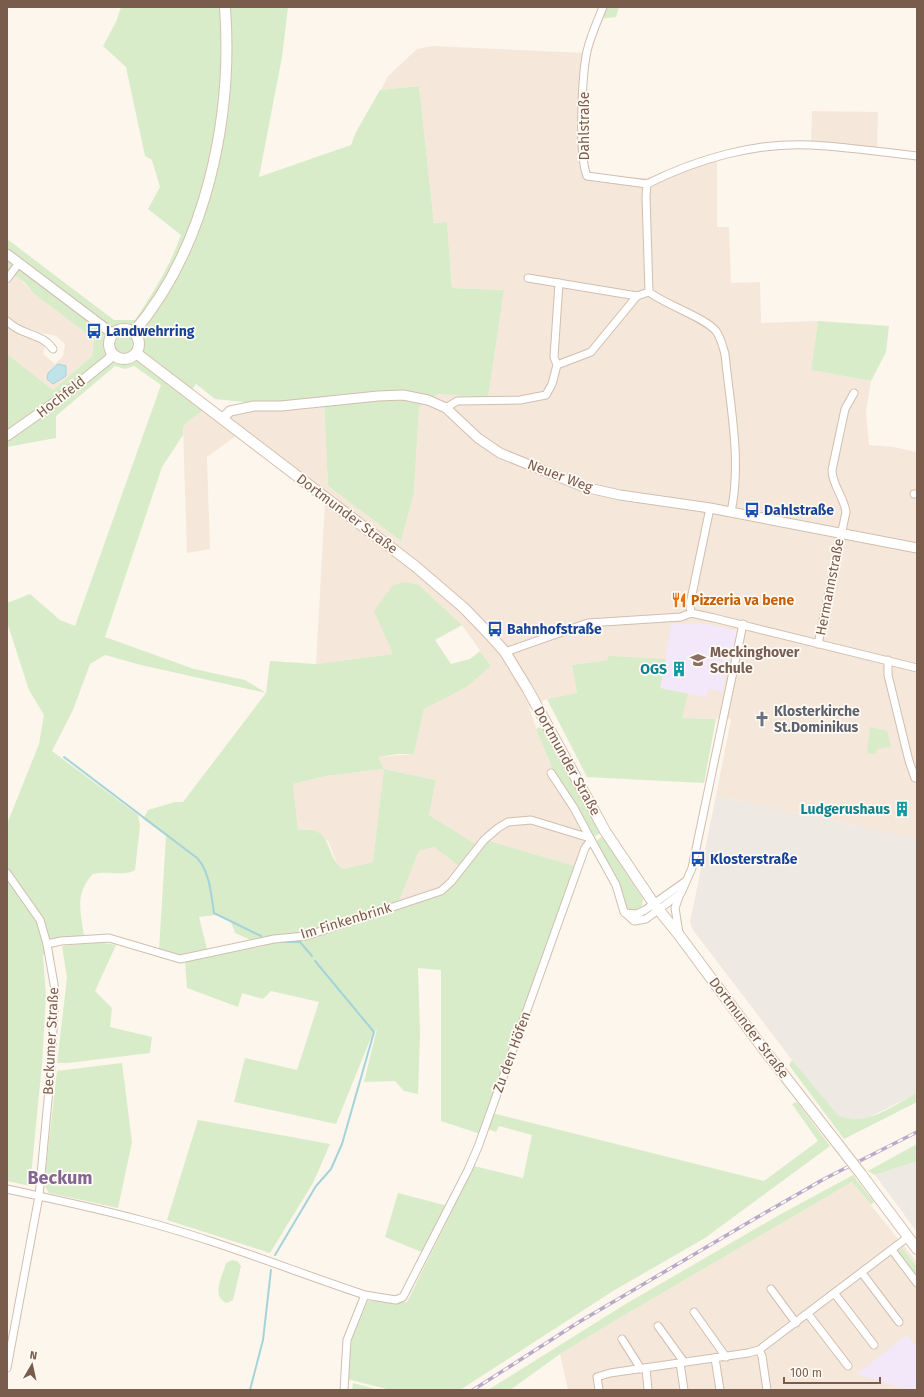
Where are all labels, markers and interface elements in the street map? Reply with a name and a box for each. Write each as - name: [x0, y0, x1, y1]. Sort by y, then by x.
- street label: Dahlstraße: [576, 92, 593, 160]
- bus stop icon: Landwehrring: [85, 322, 103, 340]
- place label: Landwehrring: [106, 323, 195, 340]
- street label: Hochfeld: [33, 373, 89, 421]
- street label: Neuer Weg: [525, 456, 596, 496]
- street label: Dortmunder Straße: [293, 470, 401, 558]
- bus stop icon: Dahlstraße: [743, 501, 761, 519]
- place label: Dahlstraße: [764, 502, 834, 519]
- street label: Hermannstraße: [812, 537, 848, 637]
- restaurant icon: Pizzeria va bene: [670, 591, 688, 609]
- place label: Pizzeria va bene: [691, 592, 794, 609]
- bus stop icon: Bahnhofstraße: [486, 620, 504, 638]
- place label: Bahnhofstraße: [507, 621, 602, 638]
- place label: Meckinghover Schule: [710, 644, 800, 677]
- school or university icon: Meckinghover Schule: [689, 651, 707, 669]
- building icon: OGS: [670, 660, 688, 678]
- place label: OGS: [640, 661, 667, 678]
- street label: Dortmunder Straße: [530, 703, 604, 819]
- place label: Klosterkirche St.Dominikus: [774, 703, 860, 736]
- church icon: Klosterkirche St.Dominikus: [753, 710, 771, 728]
- building icon: Ludgerushaus: [893, 800, 911, 818]
- place label: Ludgerushaus: [801, 801, 890, 818]
- bus stop icon: Klosterstraße: [689, 850, 707, 868]
- place label: Klosterstraße: [710, 851, 798, 868]
- street label: Im Finkenbrink: [298, 899, 394, 943]
- street label: Dortmunder Straße: [705, 974, 793, 1082]
- street label: Beckumer Straße: [40, 987, 62, 1095]
- street label: Zu den Höfen: [489, 1009, 535, 1095]
- district label: Beckum: [28, 1167, 92, 1189]
- north arrow: [12, 1345, 52, 1385]
- text: N: [29, 1349, 38, 1363]
- scale bar: [784, 1359, 880, 1385]
- text: 100 m: [790, 1366, 822, 1380]

